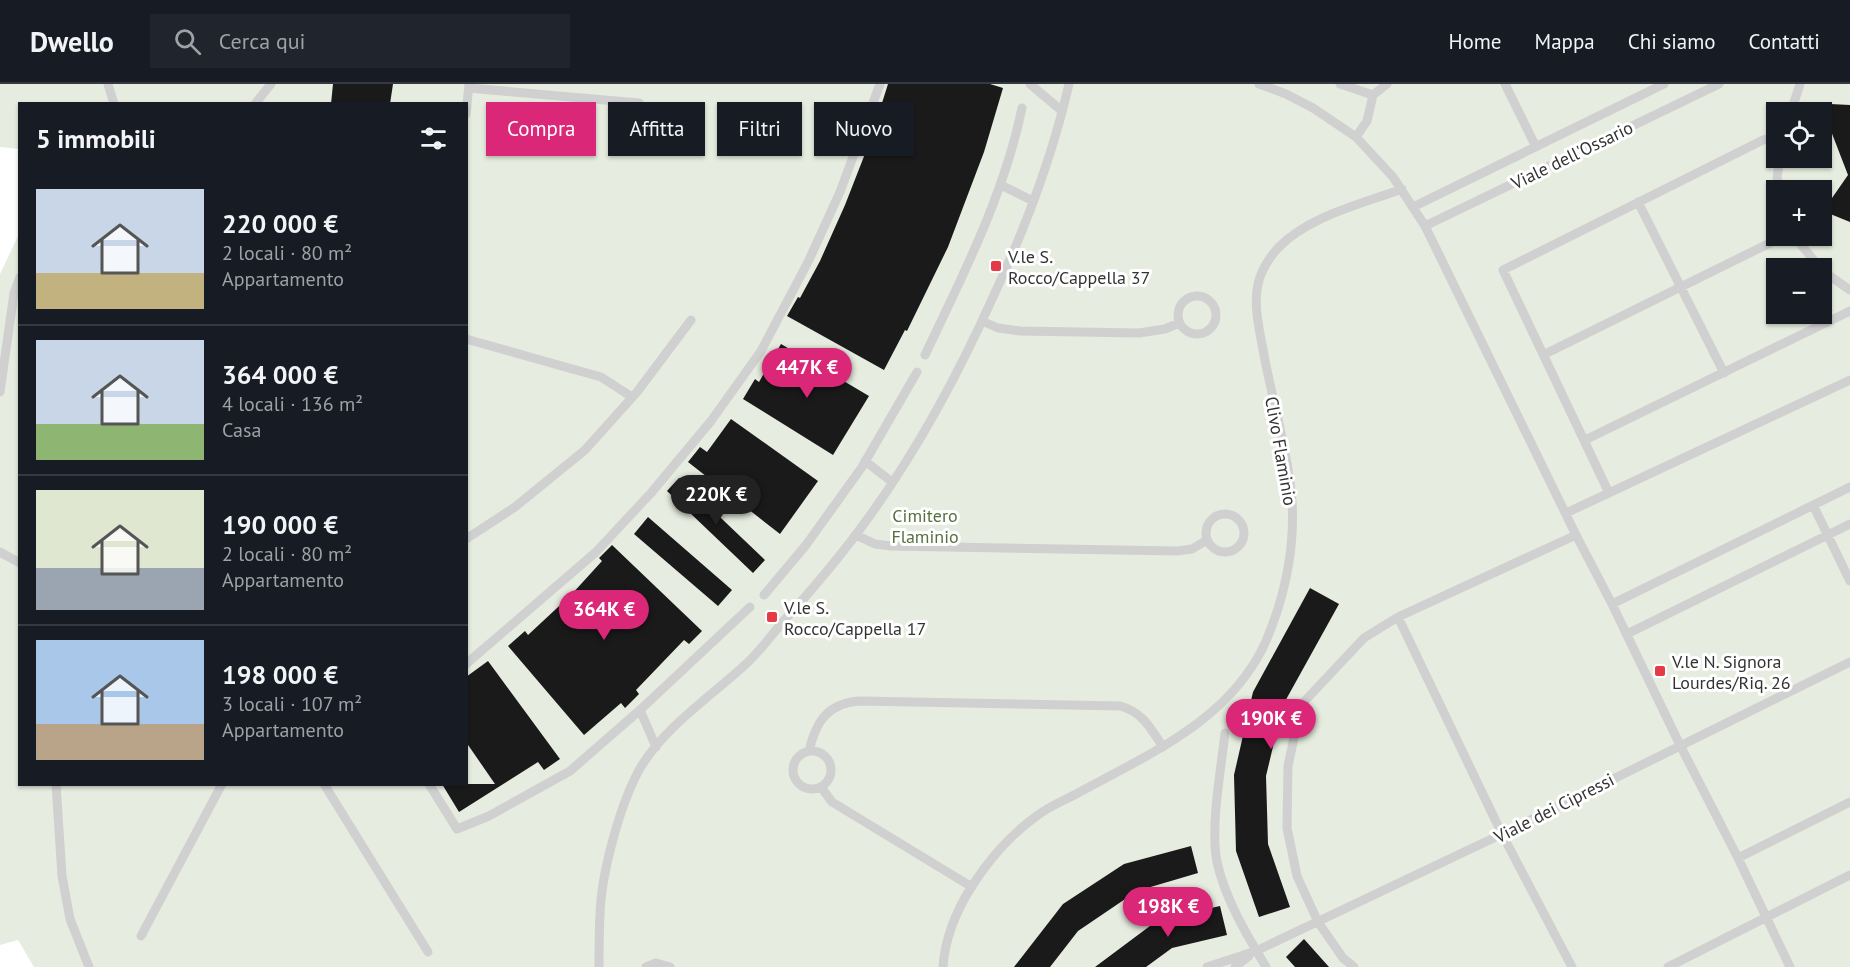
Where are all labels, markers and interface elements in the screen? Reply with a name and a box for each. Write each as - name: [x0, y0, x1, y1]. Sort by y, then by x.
- search box: [150, 14, 570, 68]
- text: Dwello: [30, 23, 114, 60]
- icon: search: [171, 25, 204, 58]
- text: Cerca qui: [219, 27, 306, 55]
- text: Home: [1448, 28, 1502, 55]
- text: Mappa: [1535, 28, 1595, 55]
- text: Chi siamo: [1628, 28, 1716, 55]
- text: Contatti: [1749, 28, 1820, 55]
- chip: Compra: [486, 102, 596, 156]
- chip: Affitta: [608, 102, 705, 156]
- chip: Filtri: [717, 102, 802, 156]
- chip: Nuovo: [814, 102, 914, 156]
- map controls: [1766, 102, 1832, 324]
- button: locate: [1766, 102, 1832, 168]
- street label: Viale dell'Ossario: [1506, 116, 1637, 195]
- text: 5 immobili: [36, 122, 156, 155]
- icon: filters: [417, 122, 450, 155]
- button: +: [1766, 180, 1832, 246]
- text: 220 000 €: [222, 207, 338, 240]
- icon: home: [84, 213, 156, 285]
- text: 2 locali · 80 m²: [222, 240, 352, 266]
- place label: V.le S. Rocco/Cappella 37: [1007, 245, 1150, 289]
- button: −: [1766, 258, 1832, 324]
- marker: V.le S. Rocco/Cappella 37: [989, 259, 1003, 273]
- text: Appartamento: [222, 266, 344, 292]
- pin: 447K €: [758, 348, 856, 399]
- text: 447K €: [776, 354, 838, 380]
- text: 364 000 €: [222, 358, 338, 391]
- icon: home: [84, 364, 156, 436]
- text: 4 locali · 136 m²: [222, 391, 363, 417]
- street label: Clivo Flaminio: [1260, 395, 1302, 507]
- text: Casa: [222, 417, 261, 443]
- pin: 220K €: [667, 475, 765, 526]
- text: 220K €: [685, 481, 747, 507]
- park label: Cimitero Flaminio: [891, 504, 959, 548]
- text: 190 000 €: [222, 508, 338, 541]
- icon: home: [84, 514, 156, 586]
- text: 2 locali · 80 m²: [222, 541, 352, 567]
- text: Appartamento: [222, 567, 344, 593]
- pin: 364K €: [555, 590, 653, 641]
- text: 364K €: [573, 596, 635, 622]
- place label: V.le S. Rocco/Cappella 17: [783, 596, 926, 640]
- marker: V.le S. Rocco/Cappella 17: [765, 610, 779, 624]
- place label: V.le N. Signora Lourdes/Riq. 26: [1671, 650, 1791, 694]
- text: 198 000 €: [222, 658, 338, 691]
- icon: home: [84, 664, 156, 736]
- marker: V.le N. Signora Lourdes/Riq. 26: [1653, 664, 1667, 678]
- text: 3 locali · 107 m²: [222, 691, 362, 717]
- pin: 190K €: [1222, 699, 1320, 750]
- text: 190K €: [1240, 705, 1302, 731]
- text: Appartamento: [222, 717, 344, 743]
- street label: Viale dei Cipressi: [1489, 768, 1618, 849]
- pin: 198K €: [1119, 887, 1217, 938]
- text: 198K €: [1137, 893, 1199, 919]

